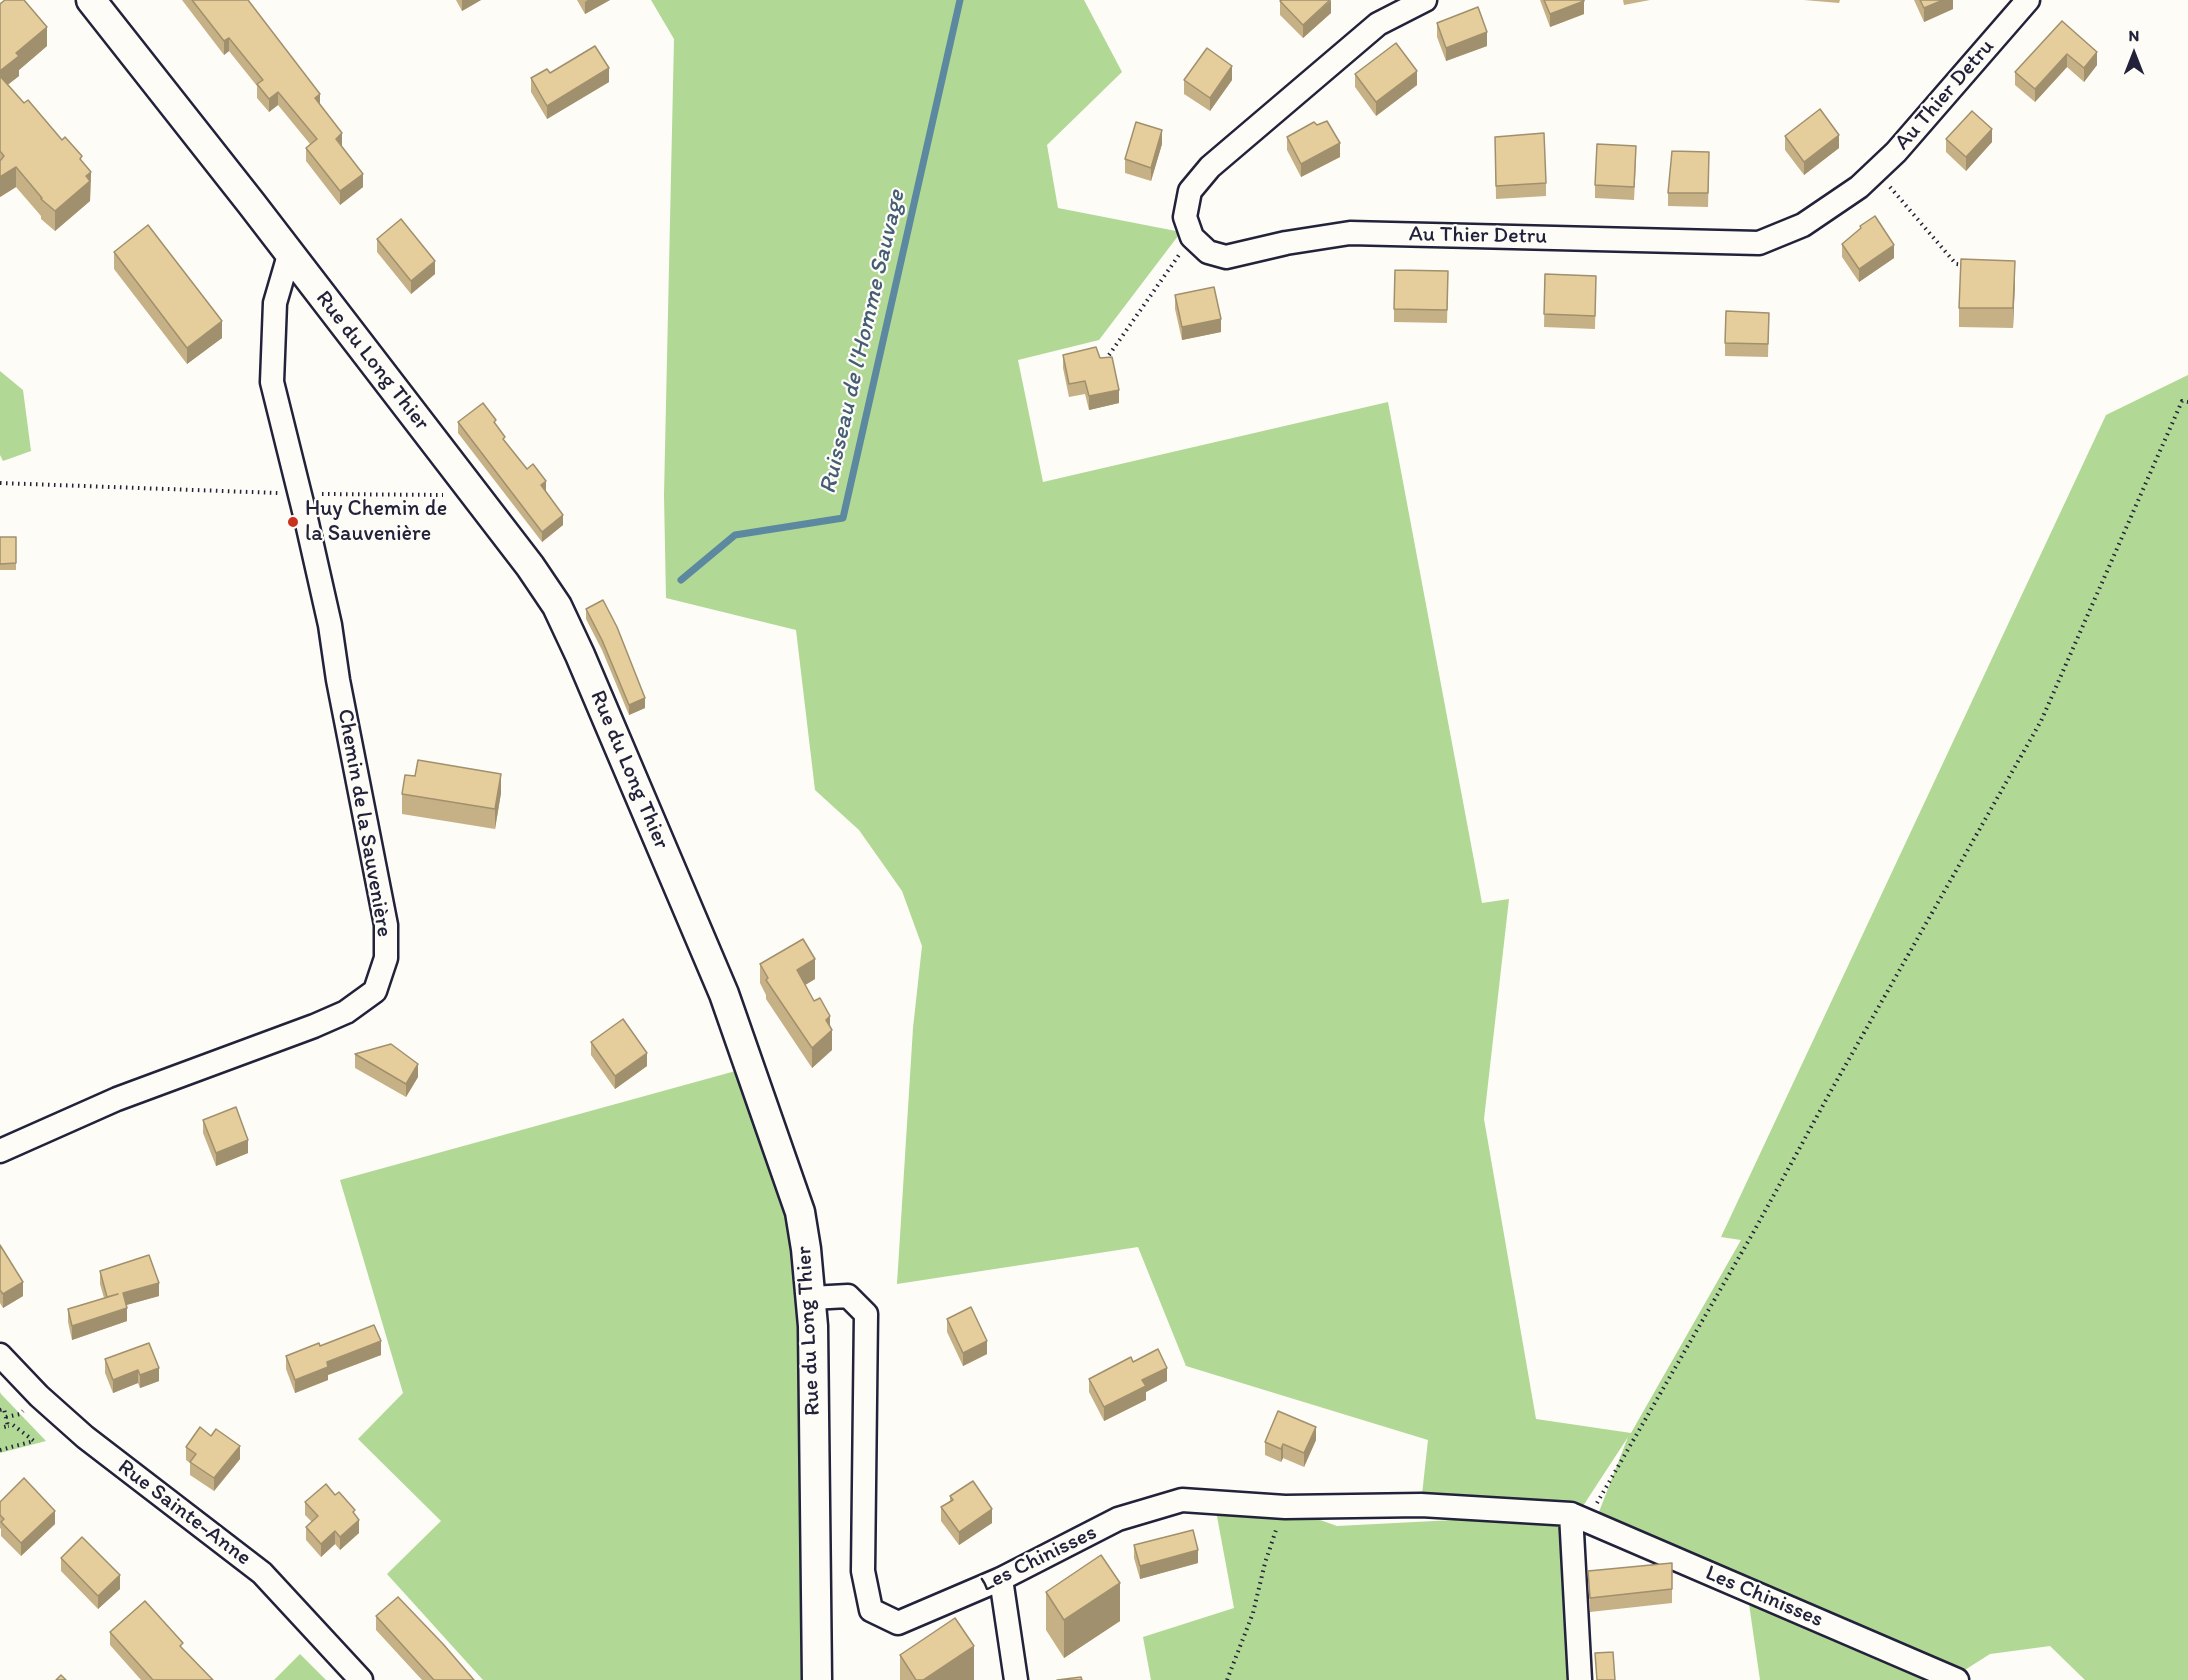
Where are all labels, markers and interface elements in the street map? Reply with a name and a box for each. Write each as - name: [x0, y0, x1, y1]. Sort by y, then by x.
- north arrow: [2104, 24, 2164, 84]
- text: N: [2129, 26, 2139, 45]
- street label: Au Thier Detru: [1890, 34, 2000, 156]
- water label: Ruisseau de l'Homme Sauvage: [814, 187, 912, 497]
- street label: Au Thier Detru: [1409, 222, 1547, 250]
- street label: Rue du Long Thier: [309, 286, 435, 436]
- place label: Huy Chemin de la Sauvenière: [305, 496, 447, 548]
- marker: Huy Chemin de la Sauvenière: [286, 515, 300, 529]
- street label: Rue du Long Thier: [584, 687, 674, 853]
- street label: Chemin de la Sauvenière: [331, 707, 397, 939]
- street label: Rue du Long Thier: [791, 1246, 827, 1416]
- street label: Rue Sainte-Anne: [112, 1454, 256, 1572]
- street label: Les Chinisses: [977, 1520, 1101, 1598]
- street label: Les Chinisses: [1701, 1560, 1827, 1634]

